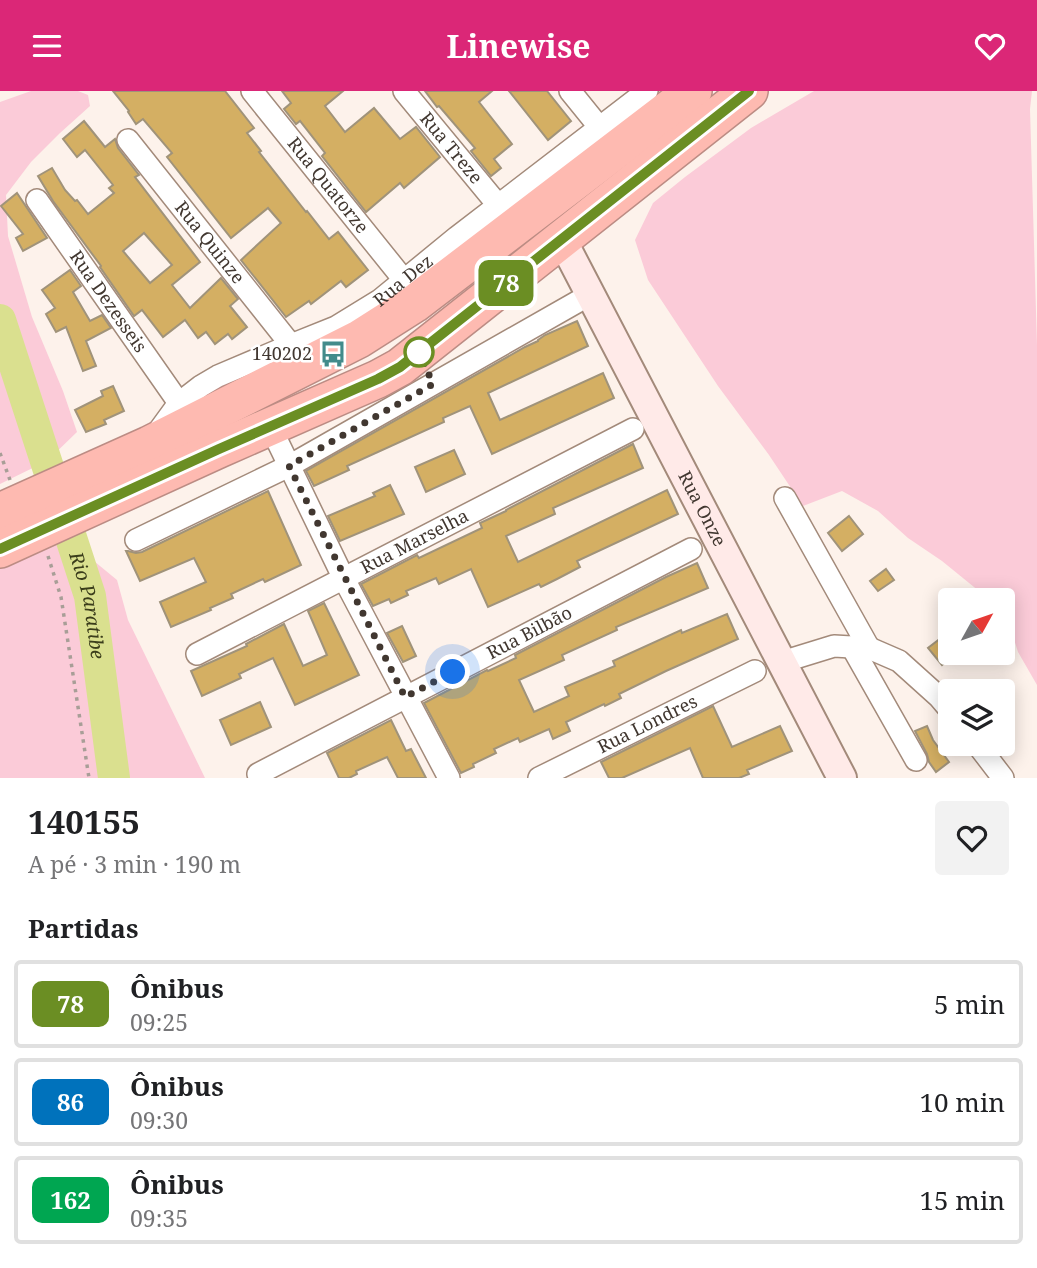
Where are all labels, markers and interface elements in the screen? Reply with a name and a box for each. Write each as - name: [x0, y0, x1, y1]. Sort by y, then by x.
- text: Linewise: [446, 24, 591, 67]
- icon: menu: [28, 27, 66, 65]
- icon: heart: [971, 27, 1009, 65]
- street label: Rua Treze: [415, 107, 488, 188]
- street label: Rua Quatorze: [283, 132, 375, 238]
- street label: Rua Quinze: [170, 196, 251, 288]
- street label: Rua Dezesseis: [65, 245, 153, 357]
- street label: Rua Dez: [368, 249, 437, 312]
- line badge: 78: [475, 260, 538, 306]
- text: 78: [492, 266, 520, 299]
- unlabelled marker: [404, 337, 434, 367]
- bus stop icon: 140202: [318, 339, 348, 369]
- place label: 140202: [252, 341, 312, 365]
- street label: Rua Onze: [673, 466, 732, 550]
- street label: Rua Marselha: [356, 503, 472, 579]
- water label: Rio Paratibe: [63, 547, 111, 661]
- north arrow: [938, 588, 1015, 665]
- map controls: [938, 588, 1015, 756]
- street label: Rua Bilbão: [482, 600, 576, 664]
- your location: [435, 654, 470, 689]
- button: layers: [938, 679, 1015, 756]
- street label: Rua Londres: [593, 689, 701, 758]
- text: 140155: [28, 799, 140, 844]
- button: heart: [935, 801, 1009, 875]
- text: A pé · 3 min · 190 m: [28, 848, 241, 880]
- text: Partidas: [28, 910, 138, 946]
- text: Ônibus: [130, 970, 224, 1006]
- text: 5 min: [934, 986, 1005, 1022]
- text: 78: [57, 987, 84, 1020]
- text: 09:25: [130, 1006, 188, 1038]
- text: Ônibus: [130, 1068, 224, 1104]
- text: 10 min: [920, 1084, 1005, 1120]
- text: 86: [57, 1085, 84, 1118]
- text: 09:30: [130, 1104, 188, 1136]
- text: Ônibus: [130, 1166, 224, 1202]
- text: 15 min: [920, 1182, 1005, 1218]
- text: 162: [50, 1183, 91, 1216]
- text: 09:35: [130, 1202, 188, 1234]

